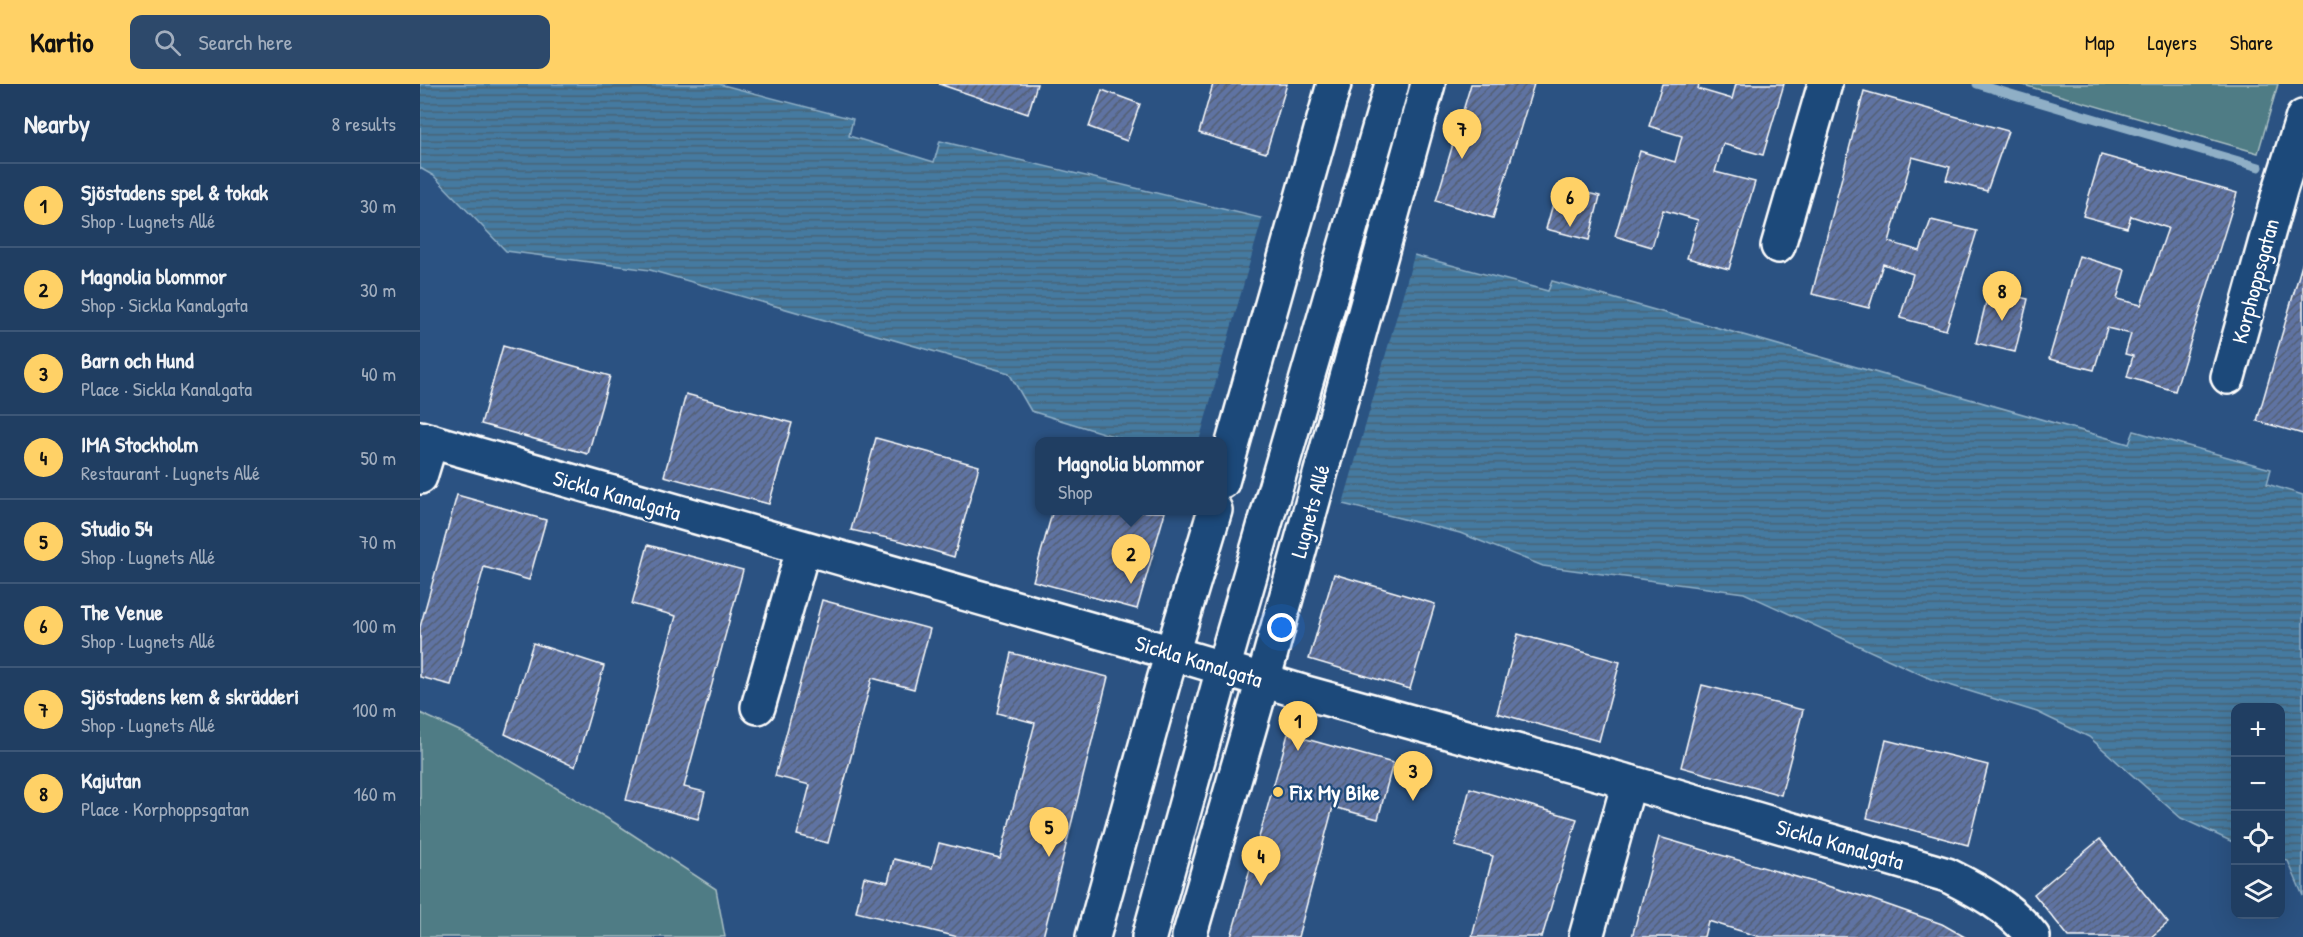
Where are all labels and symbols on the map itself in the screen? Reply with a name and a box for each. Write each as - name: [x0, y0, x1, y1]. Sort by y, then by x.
- pin: 7: [1442, 110, 1482, 159]
- pin: 6: [1550, 178, 1590, 227]
- street label: Korphoppsgatan: [2224, 215, 2286, 347]
- pin: 8: [1982, 272, 2022, 321]
- street label: Lugnets Allé: [1283, 461, 1337, 561]
- street label: Sickla Kanalgata: [550, 462, 685, 528]
- pin: 2: [1112, 534, 1150, 584]
- your location: [1267, 613, 1296, 642]
- street label: Sickla Kanalgata: [1132, 627, 1267, 695]
- pin: 1: [1278, 702, 1318, 751]
- pin: 3: [1394, 752, 1432, 801]
- place label: Fix My Bike: [1289, 777, 1380, 808]
- marker: Fix My Bike: [1271, 785, 1285, 799]
- pin: 5: [1030, 808, 1068, 857]
- street label: Sickla Kanalgata: [1773, 811, 1908, 877]
- pin: 4: [1242, 836, 1280, 886]

